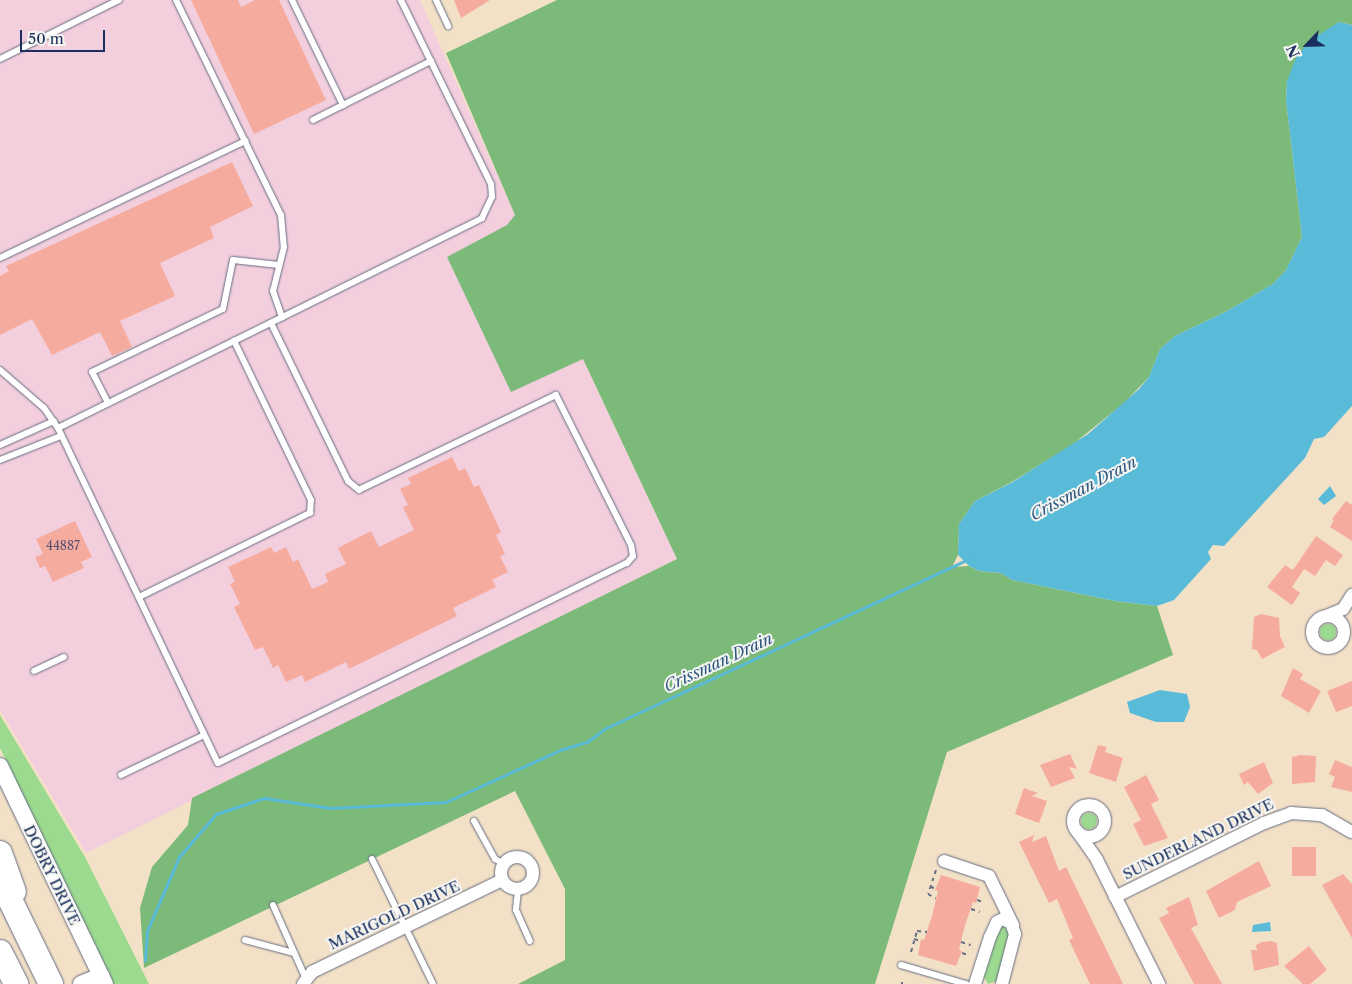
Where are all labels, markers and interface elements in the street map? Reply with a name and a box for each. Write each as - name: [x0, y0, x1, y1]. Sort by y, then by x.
- scale bar: [22, 20, 108, 52]
- north arrow: [1282, 20, 1332, 70]
- text: 50 m: [28, 29, 64, 48]
- text: N: [1283, 42, 1304, 60]
- water label: Crissman Drain: [1026, 452, 1140, 524]
- house number: 44887: [46, 539, 80, 553]
- water label: Crissman Drain: [661, 628, 775, 696]
- street label: SUNDERLAND DRIVE: [1120, 795, 1276, 883]
- street label: DOBRY DRIVE: [20, 822, 84, 928]
- street label: MARIGOLD DRIVE: [325, 877, 463, 953]

